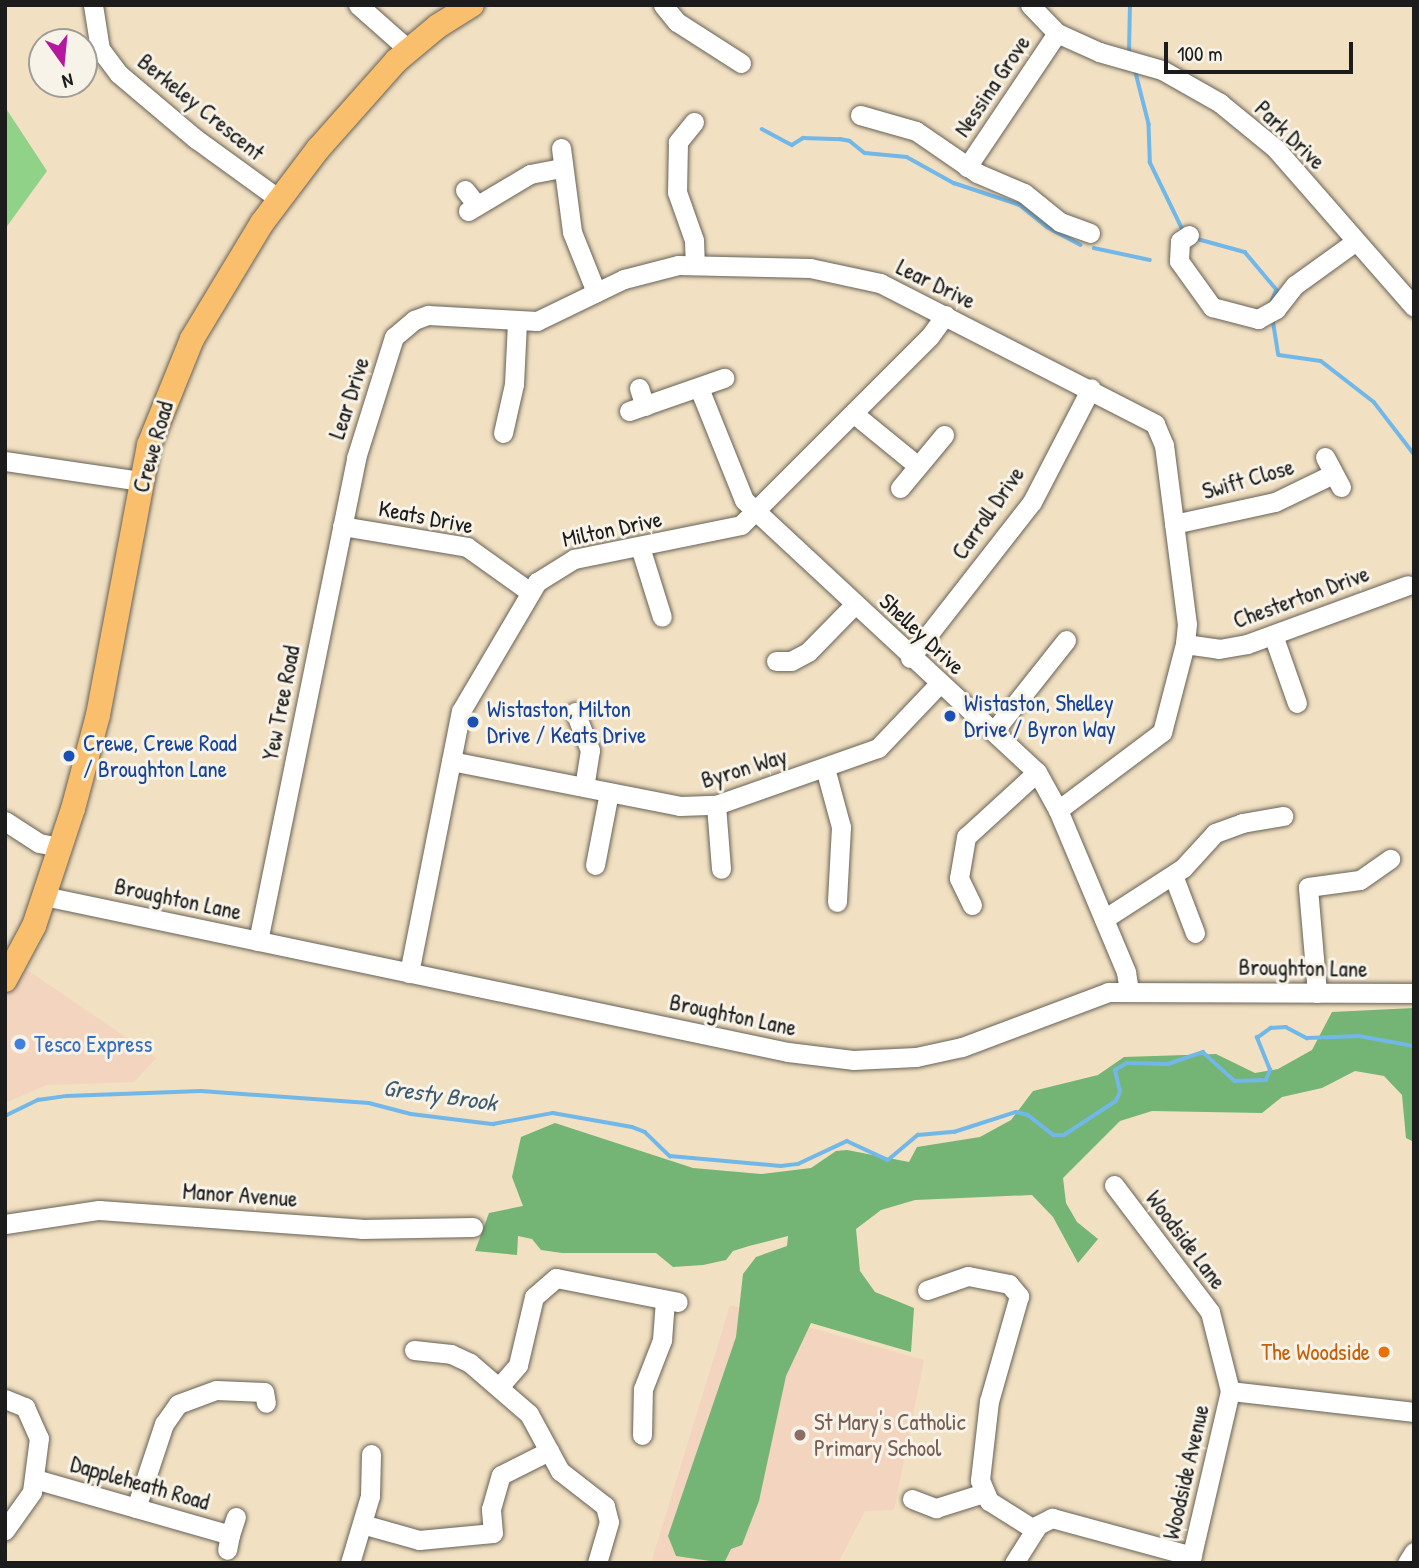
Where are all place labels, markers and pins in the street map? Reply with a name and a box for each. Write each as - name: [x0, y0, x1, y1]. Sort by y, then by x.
- place label: Wistaston, Shelley Drive / Byron Way: [964, 689, 1116, 743]
- place label: Wistaston, Milton Drive / Keats Drive: [487, 695, 646, 749]
- marker: Wistaston, Shelley Drive / Byron Way: [942, 708, 958, 724]
- marker: Wistaston, Milton Drive / Keats Drive: [465, 714, 481, 730]
- place label: Crewe, Crewe Road / Broughton Lane: [83, 729, 237, 783]
- marker: Crewe, Crewe Road / Broughton Lane: [61, 748, 77, 764]
- place label: Tesco Express: [34, 1030, 152, 1058]
- marker: Tesco Express: [12, 1036, 28, 1052]
- place label: The Woodside: [1261, 1338, 1370, 1366]
- marker: The Woodside: [1376, 1344, 1392, 1360]
- place label: St Mary's Catholic Primary School: [814, 1408, 966, 1462]
- marker: St Mary's Catholic Primary School: [792, 1427, 808, 1443]

